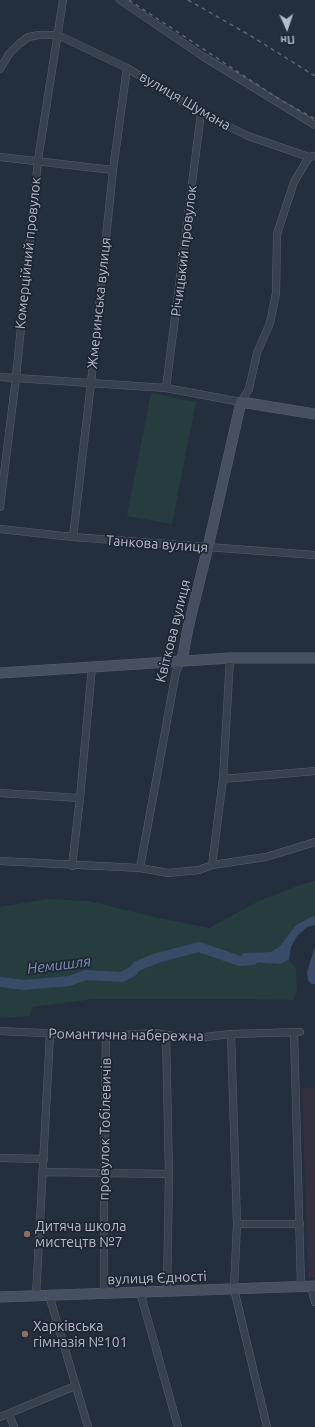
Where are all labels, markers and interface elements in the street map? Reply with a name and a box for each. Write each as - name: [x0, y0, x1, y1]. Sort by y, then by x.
- north arrow: [267, 8, 307, 48]
- text: Пн: [280, 34, 295, 46]
- street label: вулиця Шумана: [136, 68, 234, 134]
- street label: Комерційний провулок: [12, 176, 44, 330]
- street label: Річицький провулок: [168, 184, 200, 318]
- street label: Жмеринська вулиця: [84, 236, 114, 370]
- street label: Танкова вулиця: [105, 532, 209, 556]
- street label: Квіткова вулиця: [152, 578, 194, 684]
- water label: Немишля: [26, 952, 92, 978]
- street label: Романтична набережна: [48, 1025, 204, 1045]
- street label: провулок Тобілевичів: [95, 1057, 115, 1201]
- place label: Дитяча школа мистецтв №7: [35, 1218, 126, 1250]
- marker: Дитяча школа мистецтв №7: [22, 1229, 32, 1239]
- street label: вулиця Єдності: [107, 1268, 207, 1288]
- place label: Харківська гімназія №101: [33, 1318, 128, 1350]
- marker: Харківська гімназія №101: [20, 1329, 30, 1339]

